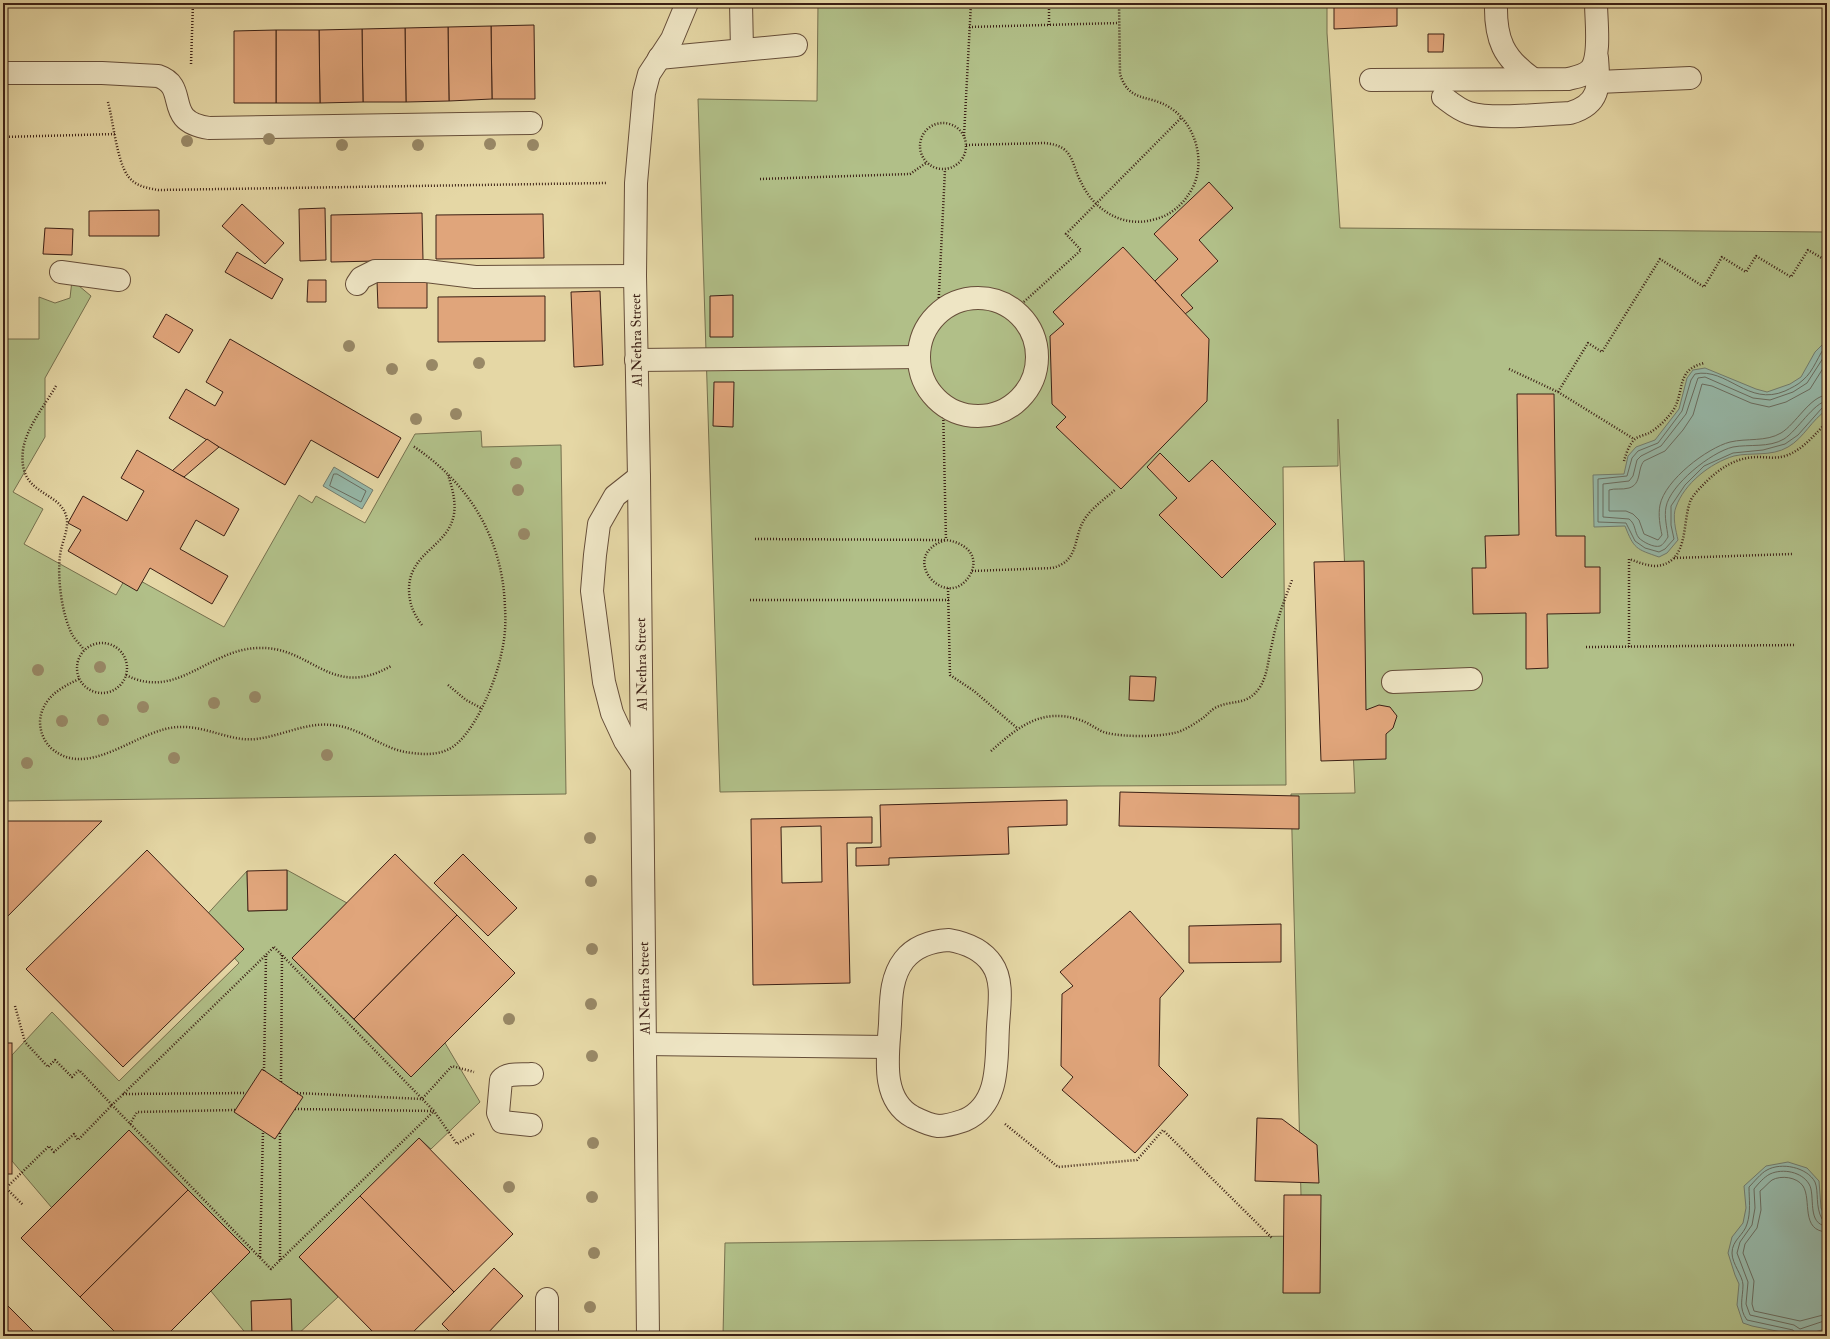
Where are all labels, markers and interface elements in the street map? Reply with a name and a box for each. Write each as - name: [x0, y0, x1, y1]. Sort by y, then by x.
- street label: Al Nethra Street: [627, 293, 646, 388]
- street label: Al Nethra Street: [632, 617, 651, 712]
- street label: Al Nethra Street: [635, 941, 654, 1036]

